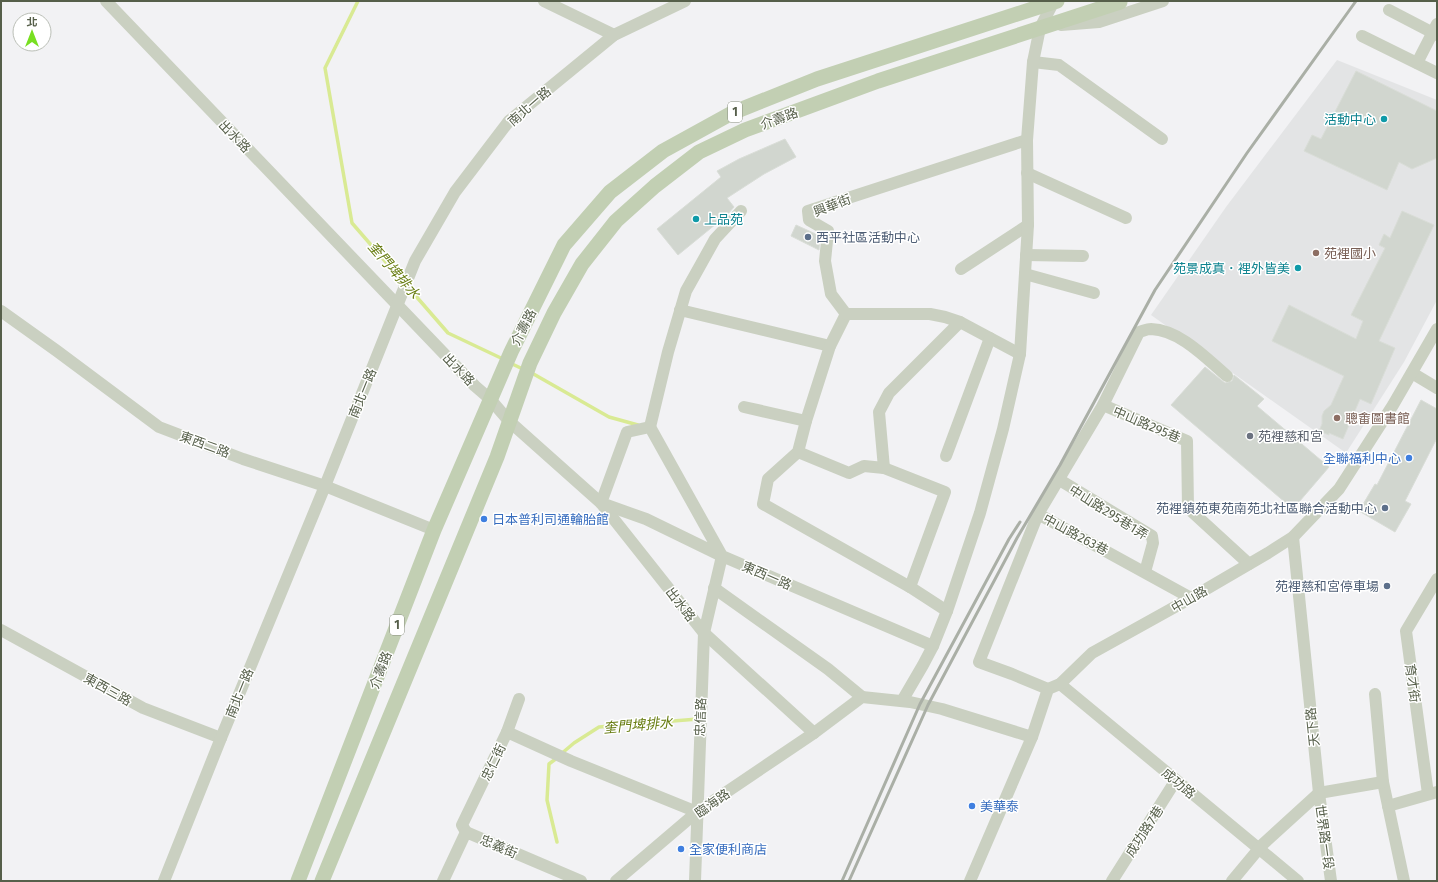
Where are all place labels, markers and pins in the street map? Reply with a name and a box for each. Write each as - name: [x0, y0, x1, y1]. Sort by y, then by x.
- place label: 活動中心: [1324, 112, 1376, 127]
- marker: 活動中心: [1379, 114, 1389, 124]
- place label: 上品苑: [704, 212, 743, 227]
- marker: 上品苑: [691, 214, 701, 224]
- place label: 西平社區活動中心: [816, 230, 920, 245]
- marker: 西平社區活動中心: [803, 232, 813, 242]
- place label: 苑裡國小: [1324, 246, 1376, 261]
- marker: 苑裡國小: [1311, 248, 1321, 258]
- place label: 苑景成真．裡外皆美: [1173, 261, 1290, 276]
- marker: 苑景成真．裡外皆美: [1293, 263, 1303, 273]
- place label: 聰畬圖書館: [1345, 411, 1410, 426]
- marker: 聰畬圖書館: [1332, 413, 1342, 423]
- place label: 苑裡慈和宮: [1258, 429, 1323, 444]
- marker: 苑裡慈和宮: [1245, 431, 1255, 441]
- place label: 全聯福利中心: [1323, 451, 1401, 466]
- marker: 全聯福利中心: [1404, 453, 1414, 463]
- place label: 苑裡鎮苑東苑南苑北社區聯合活動中心: [1156, 501, 1377, 516]
- marker: 苑裡鎮苑東苑南苑北社區聯合活動中心: [1380, 503, 1390, 513]
- place label: 日本普利司通輪胎館: [492, 512, 609, 527]
- marker: 日本普利司通輪胎館: [479, 514, 489, 524]
- place label: 苑裡慈和宮停車場: [1275, 579, 1379, 594]
- marker: 苑裡慈和宮停車場: [1382, 581, 1392, 591]
- place label: 美華泰: [980, 799, 1019, 814]
- marker: 美華泰: [967, 801, 977, 811]
- place label: 全家便利商店: [689, 842, 767, 857]
- marker: 全家便利商店: [676, 844, 686, 854]

